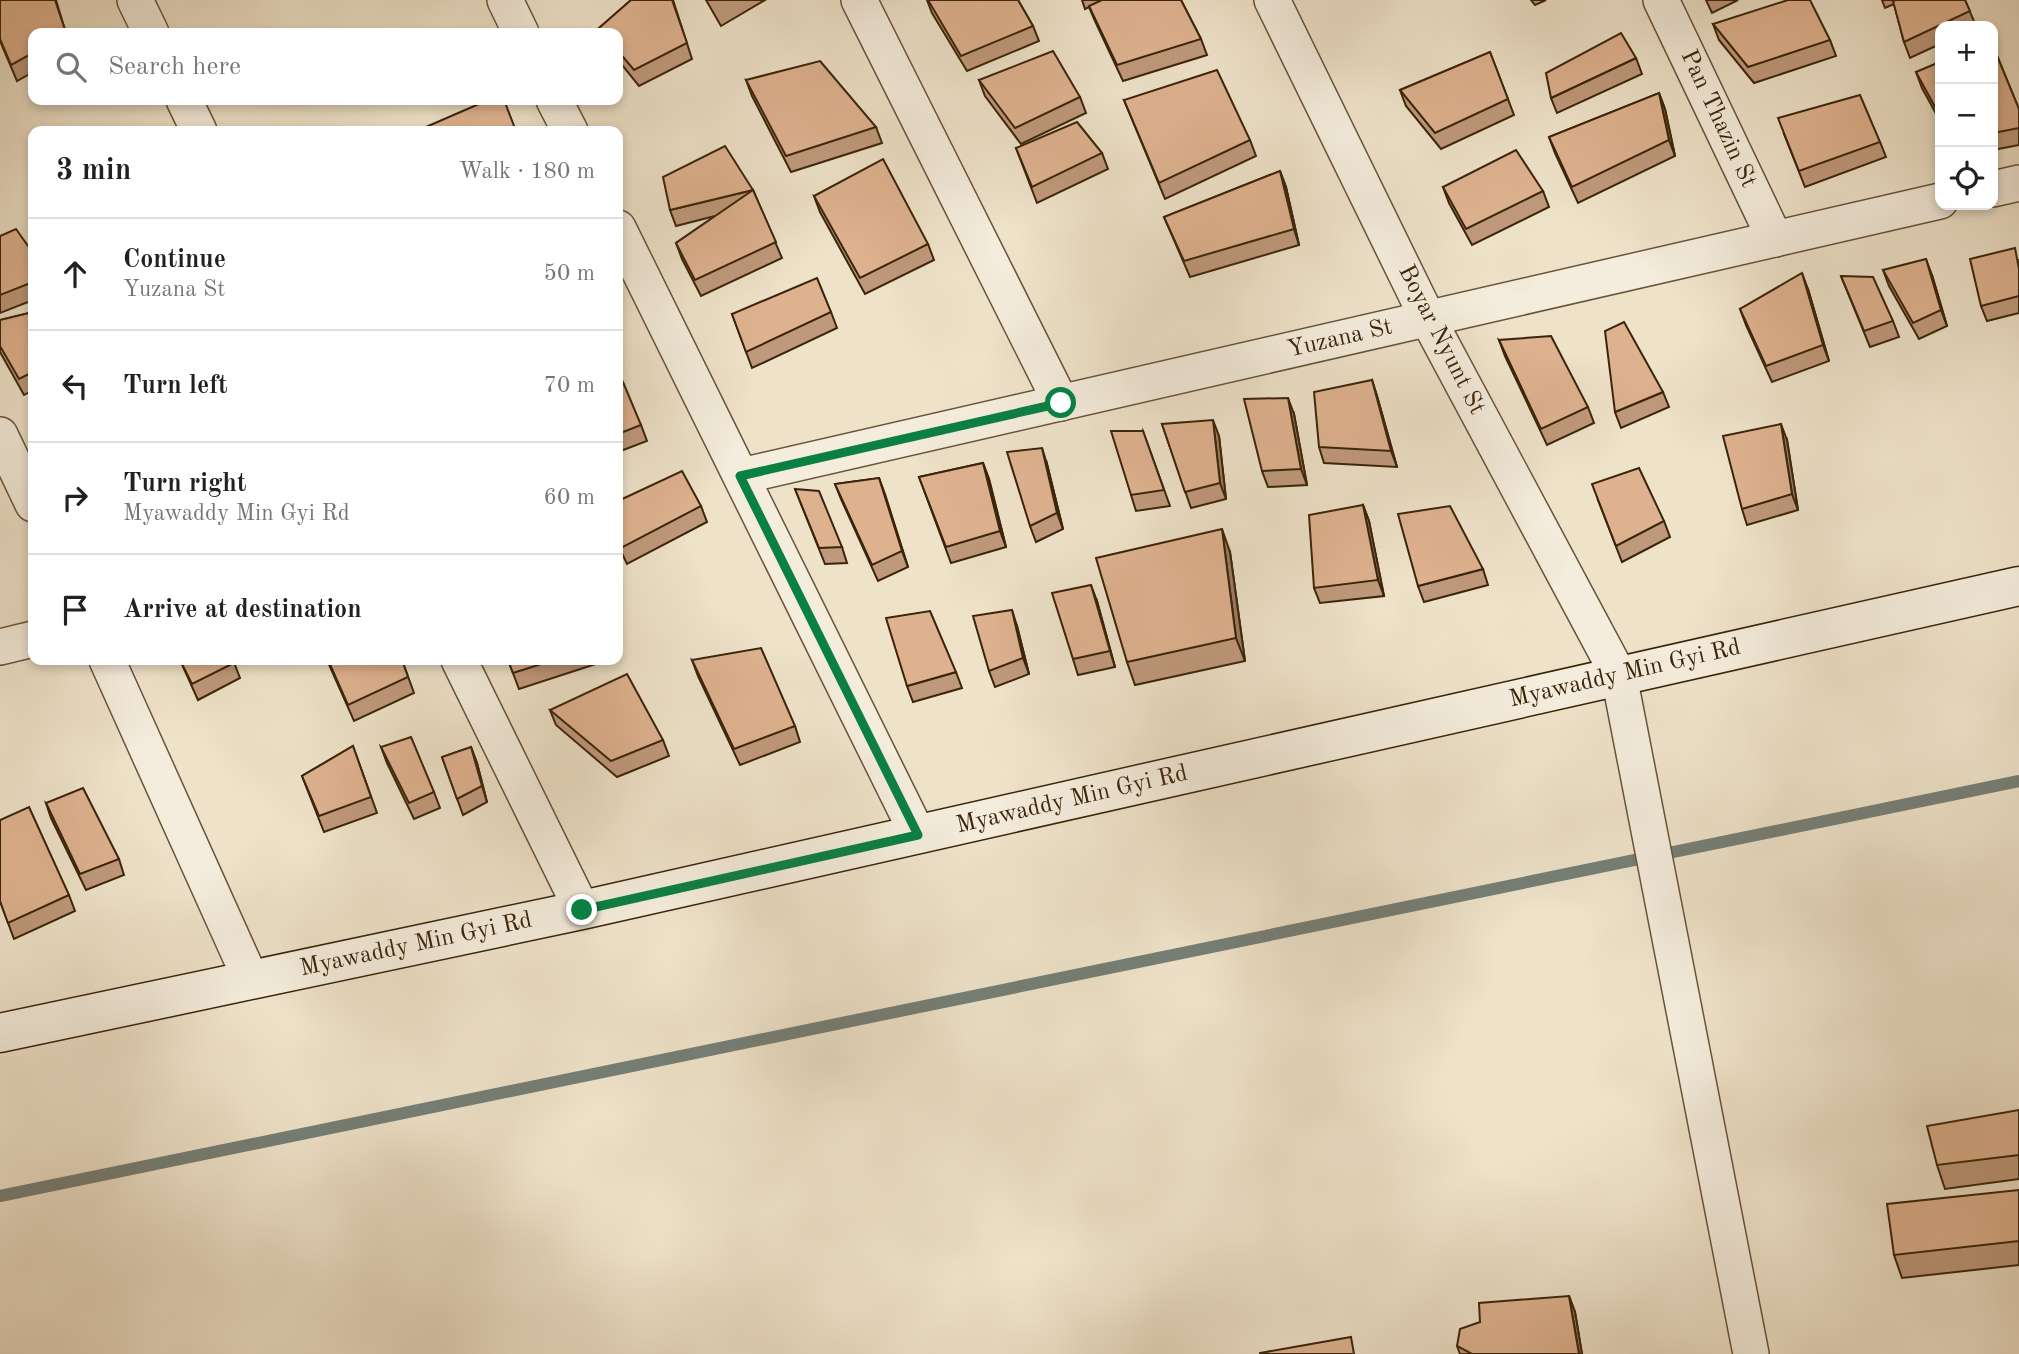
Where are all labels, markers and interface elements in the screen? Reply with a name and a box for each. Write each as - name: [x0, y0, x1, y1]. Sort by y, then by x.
- map controls: [1935, 21, 1998, 210]
- button: +: [1935, 21, 1998, 84]
- search box: [28, 28, 623, 105]
- street label: Pan Thazin St: [1676, 46, 1760, 192]
- icon: search: [52, 48, 90, 86]
- text: Search here: [108, 54, 241, 80]
- button: −: [1935, 84, 1998, 147]
- button: locate: [1935, 147, 1998, 210]
- text: 3 min: [56, 156, 131, 186]
- text: Walk · 180 m: [459, 160, 595, 183]
- text: Continue: [123, 247, 226, 273]
- icon: ahead: [56, 255, 94, 293]
- street label: Boyar Nyunt St: [1393, 261, 1489, 419]
- text: 50 m: [544, 262, 595, 285]
- text: Yuzana St: [123, 278, 225, 301]
- street label: Yuzana St: [1285, 315, 1395, 363]
- icon: left: [56, 367, 94, 405]
- text: Turn left: [123, 373, 228, 399]
- text: 70 m: [544, 374, 595, 397]
- route start: [1045, 387, 1076, 418]
- text: Turn right: [123, 471, 246, 497]
- icon: right: [56, 479, 94, 517]
- text: 60 m: [544, 486, 595, 509]
- text: Myawaddy Min Gyi Rd: [123, 502, 350, 525]
- icon: arrive: [56, 591, 94, 629]
- text: Arrive at destination: [123, 597, 362, 623]
- street label: Myawaddy Min Gyi Rd: [1507, 636, 1743, 712]
- street label: Myawaddy Min Gyi Rd: [954, 762, 1190, 838]
- route end: [566, 894, 597, 925]
- street label: Myawaddy Min Gyi Rd: [298, 909, 534, 981]

